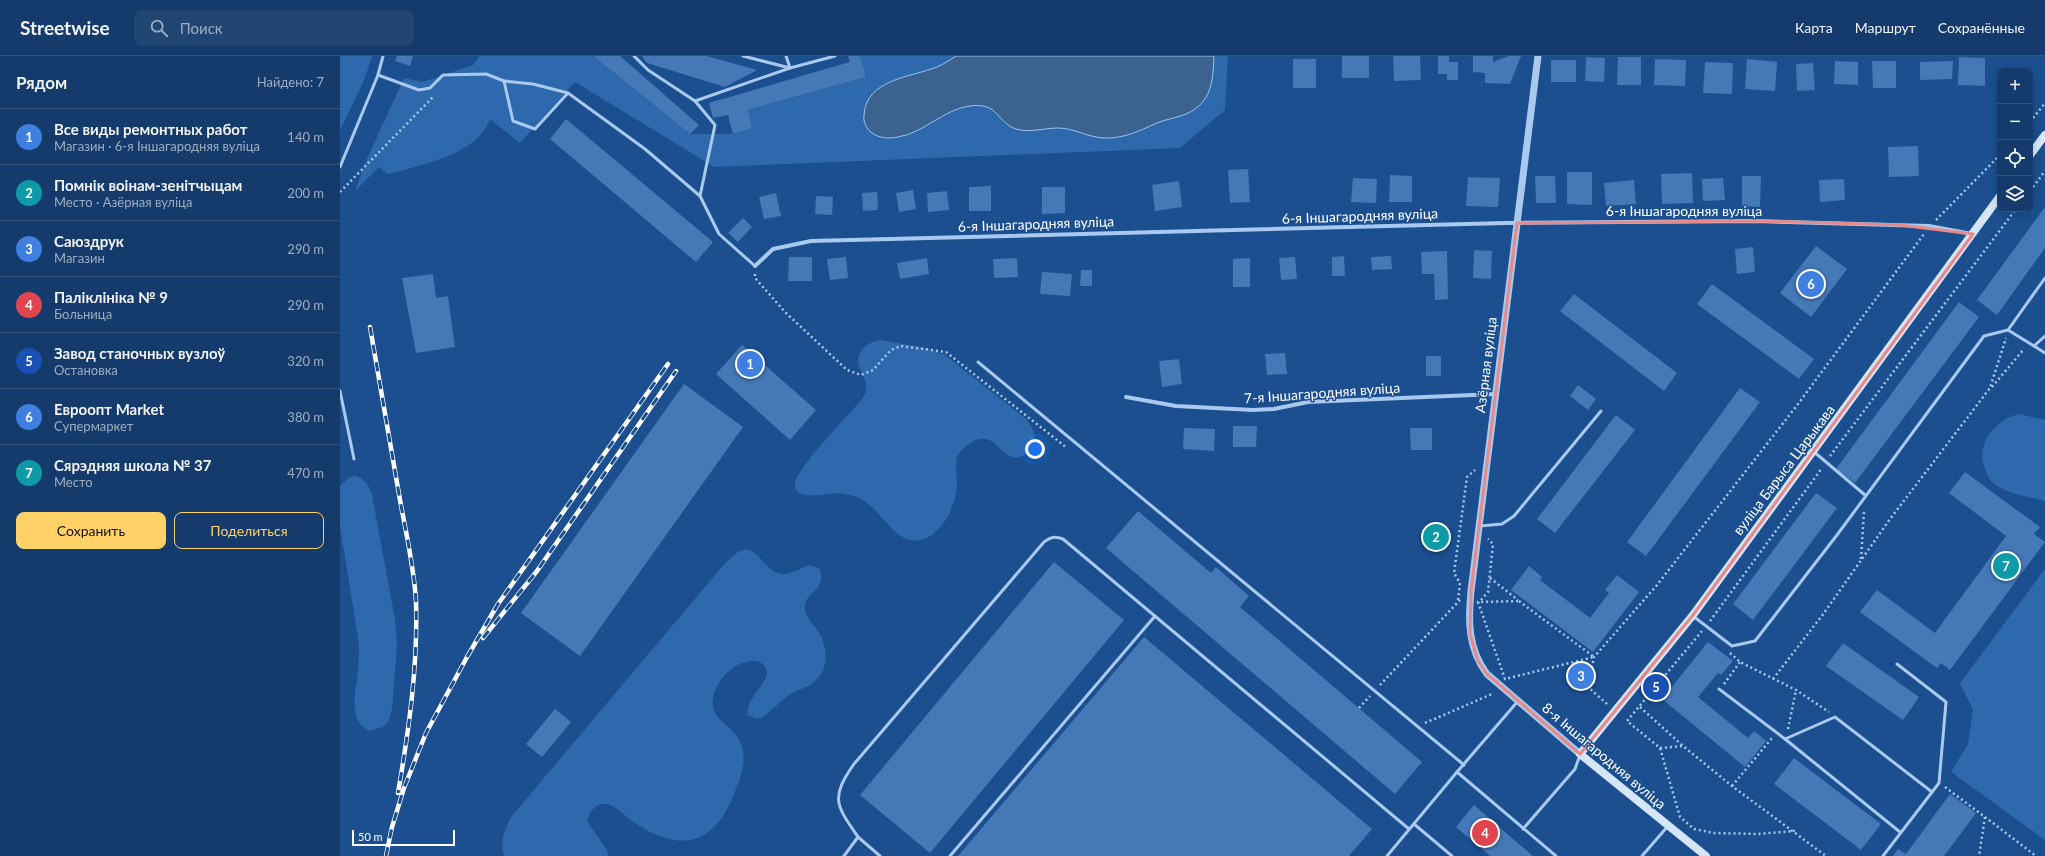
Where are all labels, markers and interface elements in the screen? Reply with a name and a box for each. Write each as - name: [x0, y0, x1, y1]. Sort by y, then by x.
- search box: [134, 10, 414, 46]
- text: Streetwise: [20, 16, 110, 39]
- icon: search: [148, 17, 170, 39]
- text: Поиск: [180, 19, 223, 37]
- text: Карта: [1795, 19, 1833, 36]
- text: Маршрут: [1855, 19, 1916, 36]
- text: Сохранённые: [1938, 19, 2025, 36]
- map controls: [1997, 68, 2033, 212]
- button: +: [1997, 68, 2033, 104]
- text: Рядом: [16, 72, 67, 93]
- text: Найдено: 7: [257, 74, 324, 90]
- button: −: [1997, 104, 2033, 140]
- text: Все виды ремонтных работ: [54, 120, 247, 138]
- text: 1: [25, 129, 33, 145]
- text: 140 m: [287, 129, 324, 145]
- text: Магазин · 6-я Іншагародняя вуліца: [54, 138, 260, 154]
- button: locate: [1997, 140, 2033, 176]
- text: Помнік воінам-зенітчыцам: [54, 176, 242, 194]
- button: layers: [1997, 176, 2033, 212]
- text: 2: [25, 185, 33, 201]
- text: 200 m: [287, 185, 324, 201]
- text: Место · Азёрная вуліца: [54, 194, 192, 210]
- street label: 6-я Іншагародняя вуліца: [1606, 202, 1762, 219]
- street label: 6-я Іншагародняя вуліца: [1282, 204, 1438, 227]
- street label: 6-я Іншагародняя вуліца: [958, 212, 1114, 235]
- text: Саюздрук: [54, 232, 124, 250]
- text: 3: [25, 241, 33, 257]
- text: 290 m: [287, 241, 324, 257]
- text: Магазин: [54, 250, 105, 266]
- pin: 6: [1798, 269, 1824, 299]
- text: Паліклініка № 9: [54, 288, 168, 306]
- text: 4: [25, 297, 33, 313]
- text: 290 m: [287, 297, 324, 313]
- text: Больница: [54, 306, 112, 322]
- street label: Азёрная вуліца: [1471, 316, 1500, 414]
- text: Завод станочных вузлоў: [54, 344, 225, 362]
- pin: 1: [737, 349, 763, 379]
- text: 5: [25, 353, 33, 369]
- text: 320 m: [287, 353, 324, 369]
- text: Остановка: [54, 362, 118, 378]
- street label: 7-я Іншагародняя вуліца: [1243, 379, 1401, 406]
- text: Евроопт Market: [54, 400, 164, 418]
- street label: вуліца Барыса Царыкава: [1729, 401, 1838, 538]
- text: 6: [25, 409, 33, 425]
- text: 380 m: [287, 409, 324, 425]
- text: Супермаркет: [54, 418, 133, 434]
- your location: [1025, 439, 1045, 459]
- text: Сярэдняя школа № 37: [54, 456, 212, 474]
- text: 7: [25, 465, 33, 481]
- text: 470 m: [287, 465, 324, 481]
- text: Место: [54, 474, 93, 490]
- button: Сохранить: [16, 512, 166, 549]
- button: Поделиться: [174, 512, 324, 549]
- pin: 2: [1423, 522, 1449, 552]
- pin: 7: [1993, 551, 2019, 581]
- pin: 3: [1568, 661, 1594, 691]
- pin: 5: [1643, 672, 1669, 702]
- street label: 8-я Іншагародняя вуліца: [1539, 699, 1670, 812]
- pin: 4: [1472, 818, 1498, 848]
- scale bar: [352, 828, 455, 847]
- text: 50 m: [358, 830, 383, 843]

